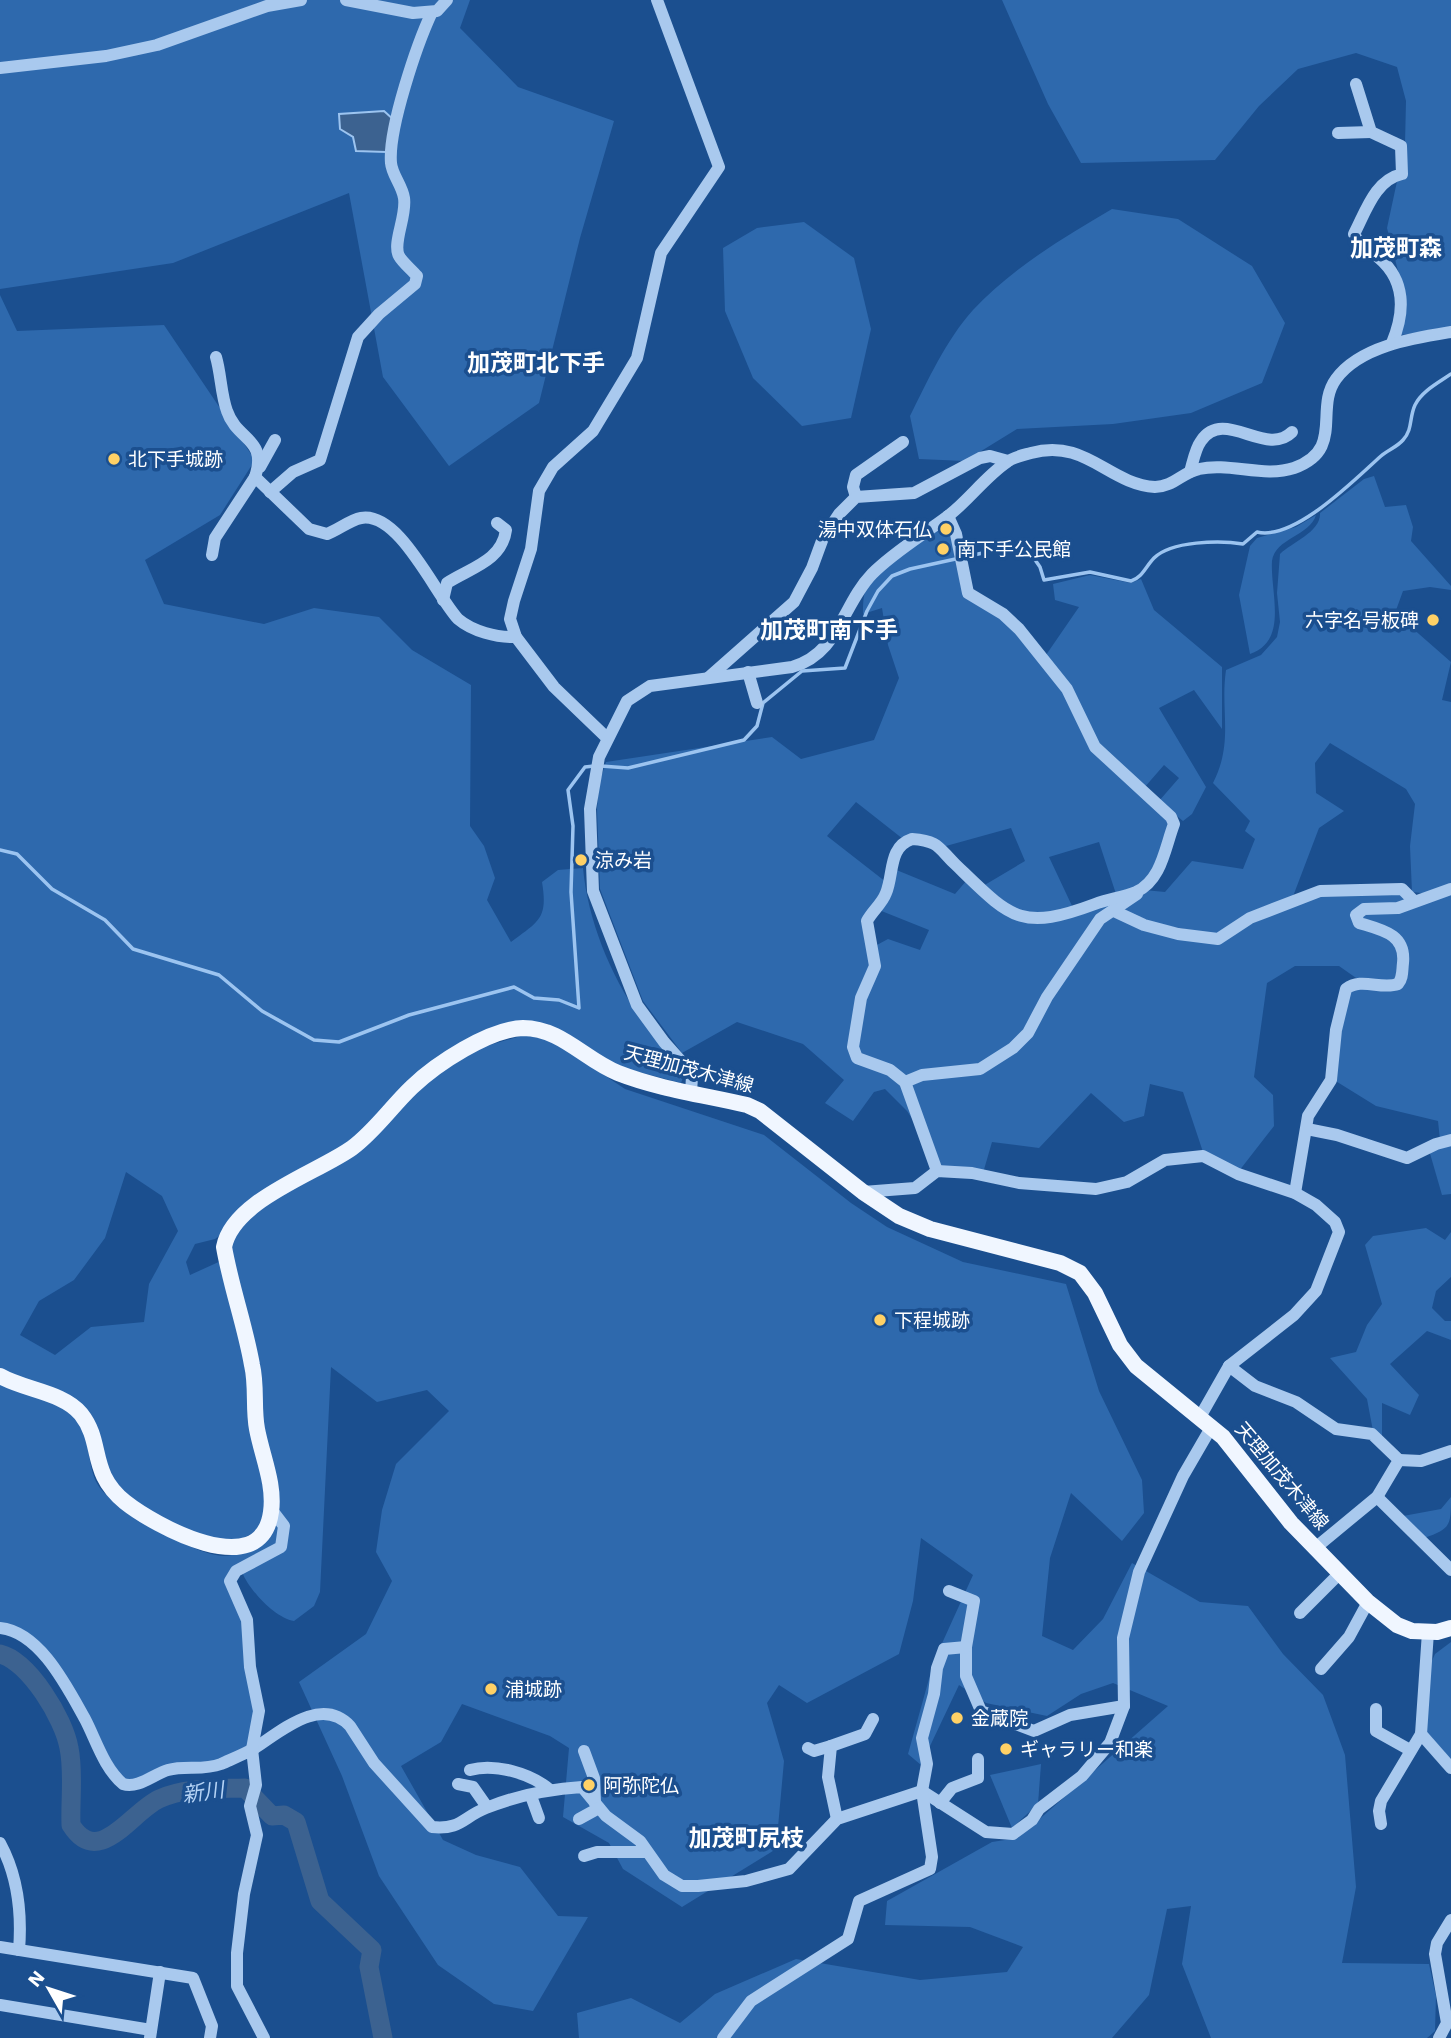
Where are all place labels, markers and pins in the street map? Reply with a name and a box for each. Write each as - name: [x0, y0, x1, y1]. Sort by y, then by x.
- place label: 北下手城跡: [128, 448, 223, 471]
- marker: 北下手城跡: [106, 451, 122, 467]
- place label: 湯中双体石仏: [818, 518, 932, 541]
- marker: 湯中双体石仏: [938, 521, 954, 537]
- place label: 南下手公民館: [957, 538, 1071, 561]
- marker: 南下手公民館: [935, 541, 951, 557]
- place label: 六字名号板碑: [1305, 609, 1419, 632]
- marker: 六字名号板碑: [1425, 612, 1441, 628]
- place label: 涼み岩: [595, 849, 652, 872]
- marker: 涼み岩: [573, 852, 589, 868]
- place label: 下程城跡: [894, 1309, 970, 1332]
- marker: 下程城跡: [872, 1312, 888, 1328]
- place label: 浦城跡: [505, 1678, 562, 1701]
- marker: 浦城跡: [483, 1681, 499, 1697]
- place label: 金蔵院: [971, 1707, 1028, 1730]
- marker: 金蔵院: [949, 1710, 965, 1726]
- place label: ギャラリー和楽: [1020, 1738, 1153, 1761]
- marker: ギャラリー和楽: [998, 1741, 1014, 1757]
- place label: 阿弥陀仏: [603, 1774, 679, 1797]
- marker: 阿弥陀仏: [581, 1777, 597, 1793]

